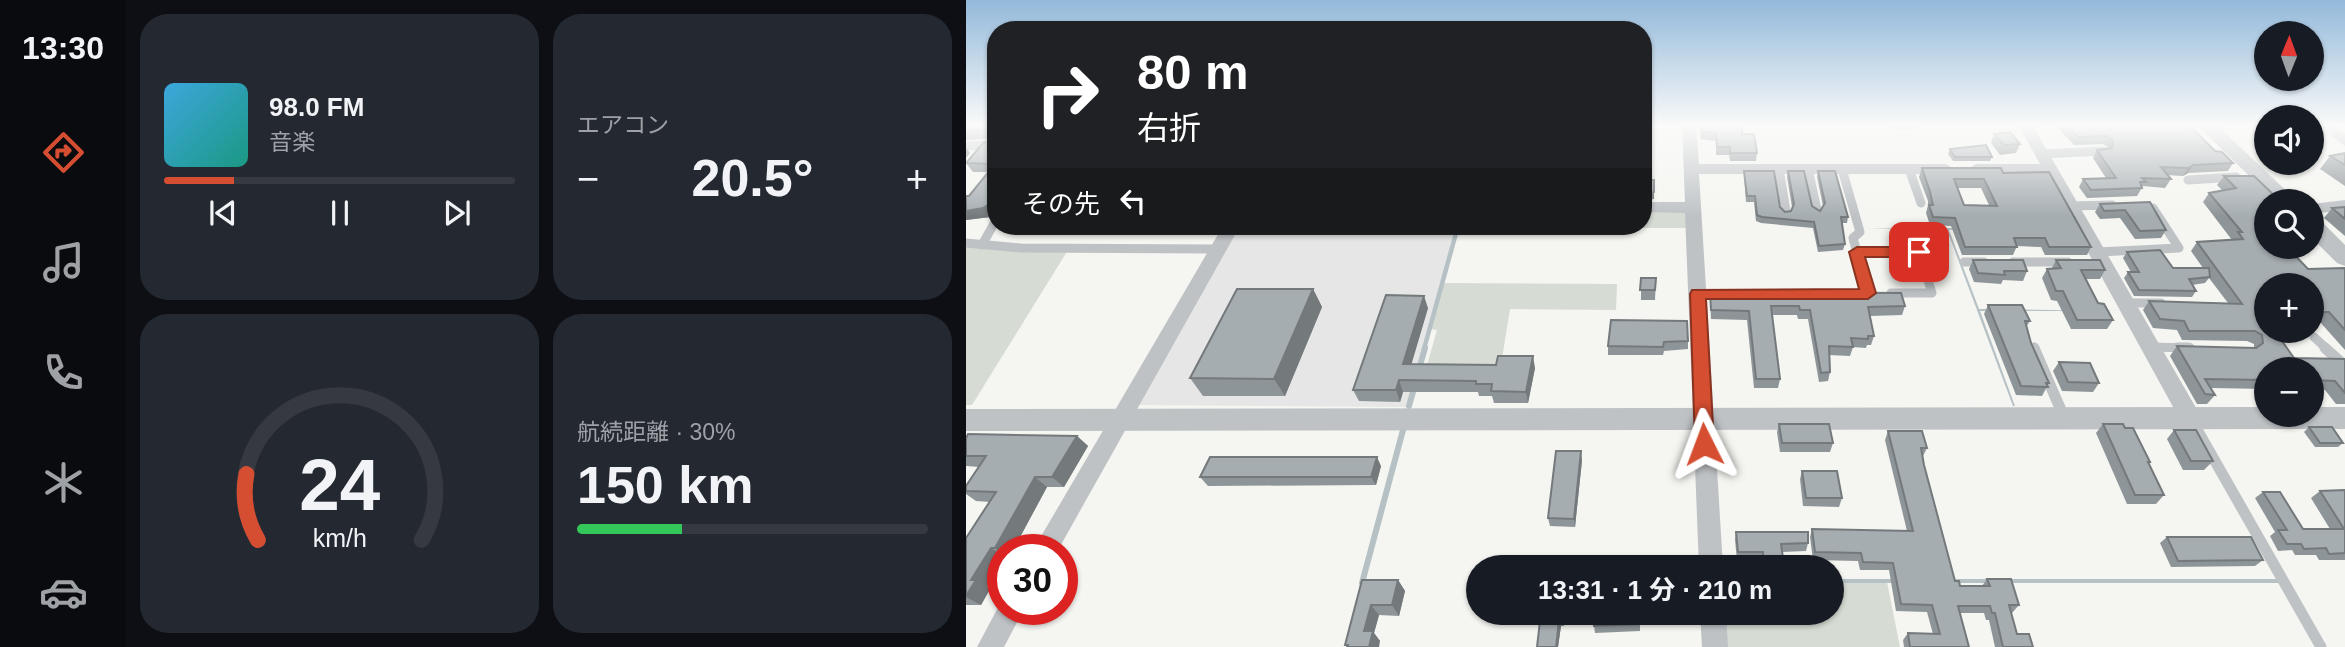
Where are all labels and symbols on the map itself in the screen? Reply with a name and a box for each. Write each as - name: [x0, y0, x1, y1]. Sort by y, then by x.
- north arrow: [2254, 21, 2324, 91]
- pin: [1889, 222, 1949, 282]
- position arrow: [1667, 407, 1741, 481]
- speed limit sign: 30: [987, 534, 1078, 625]

